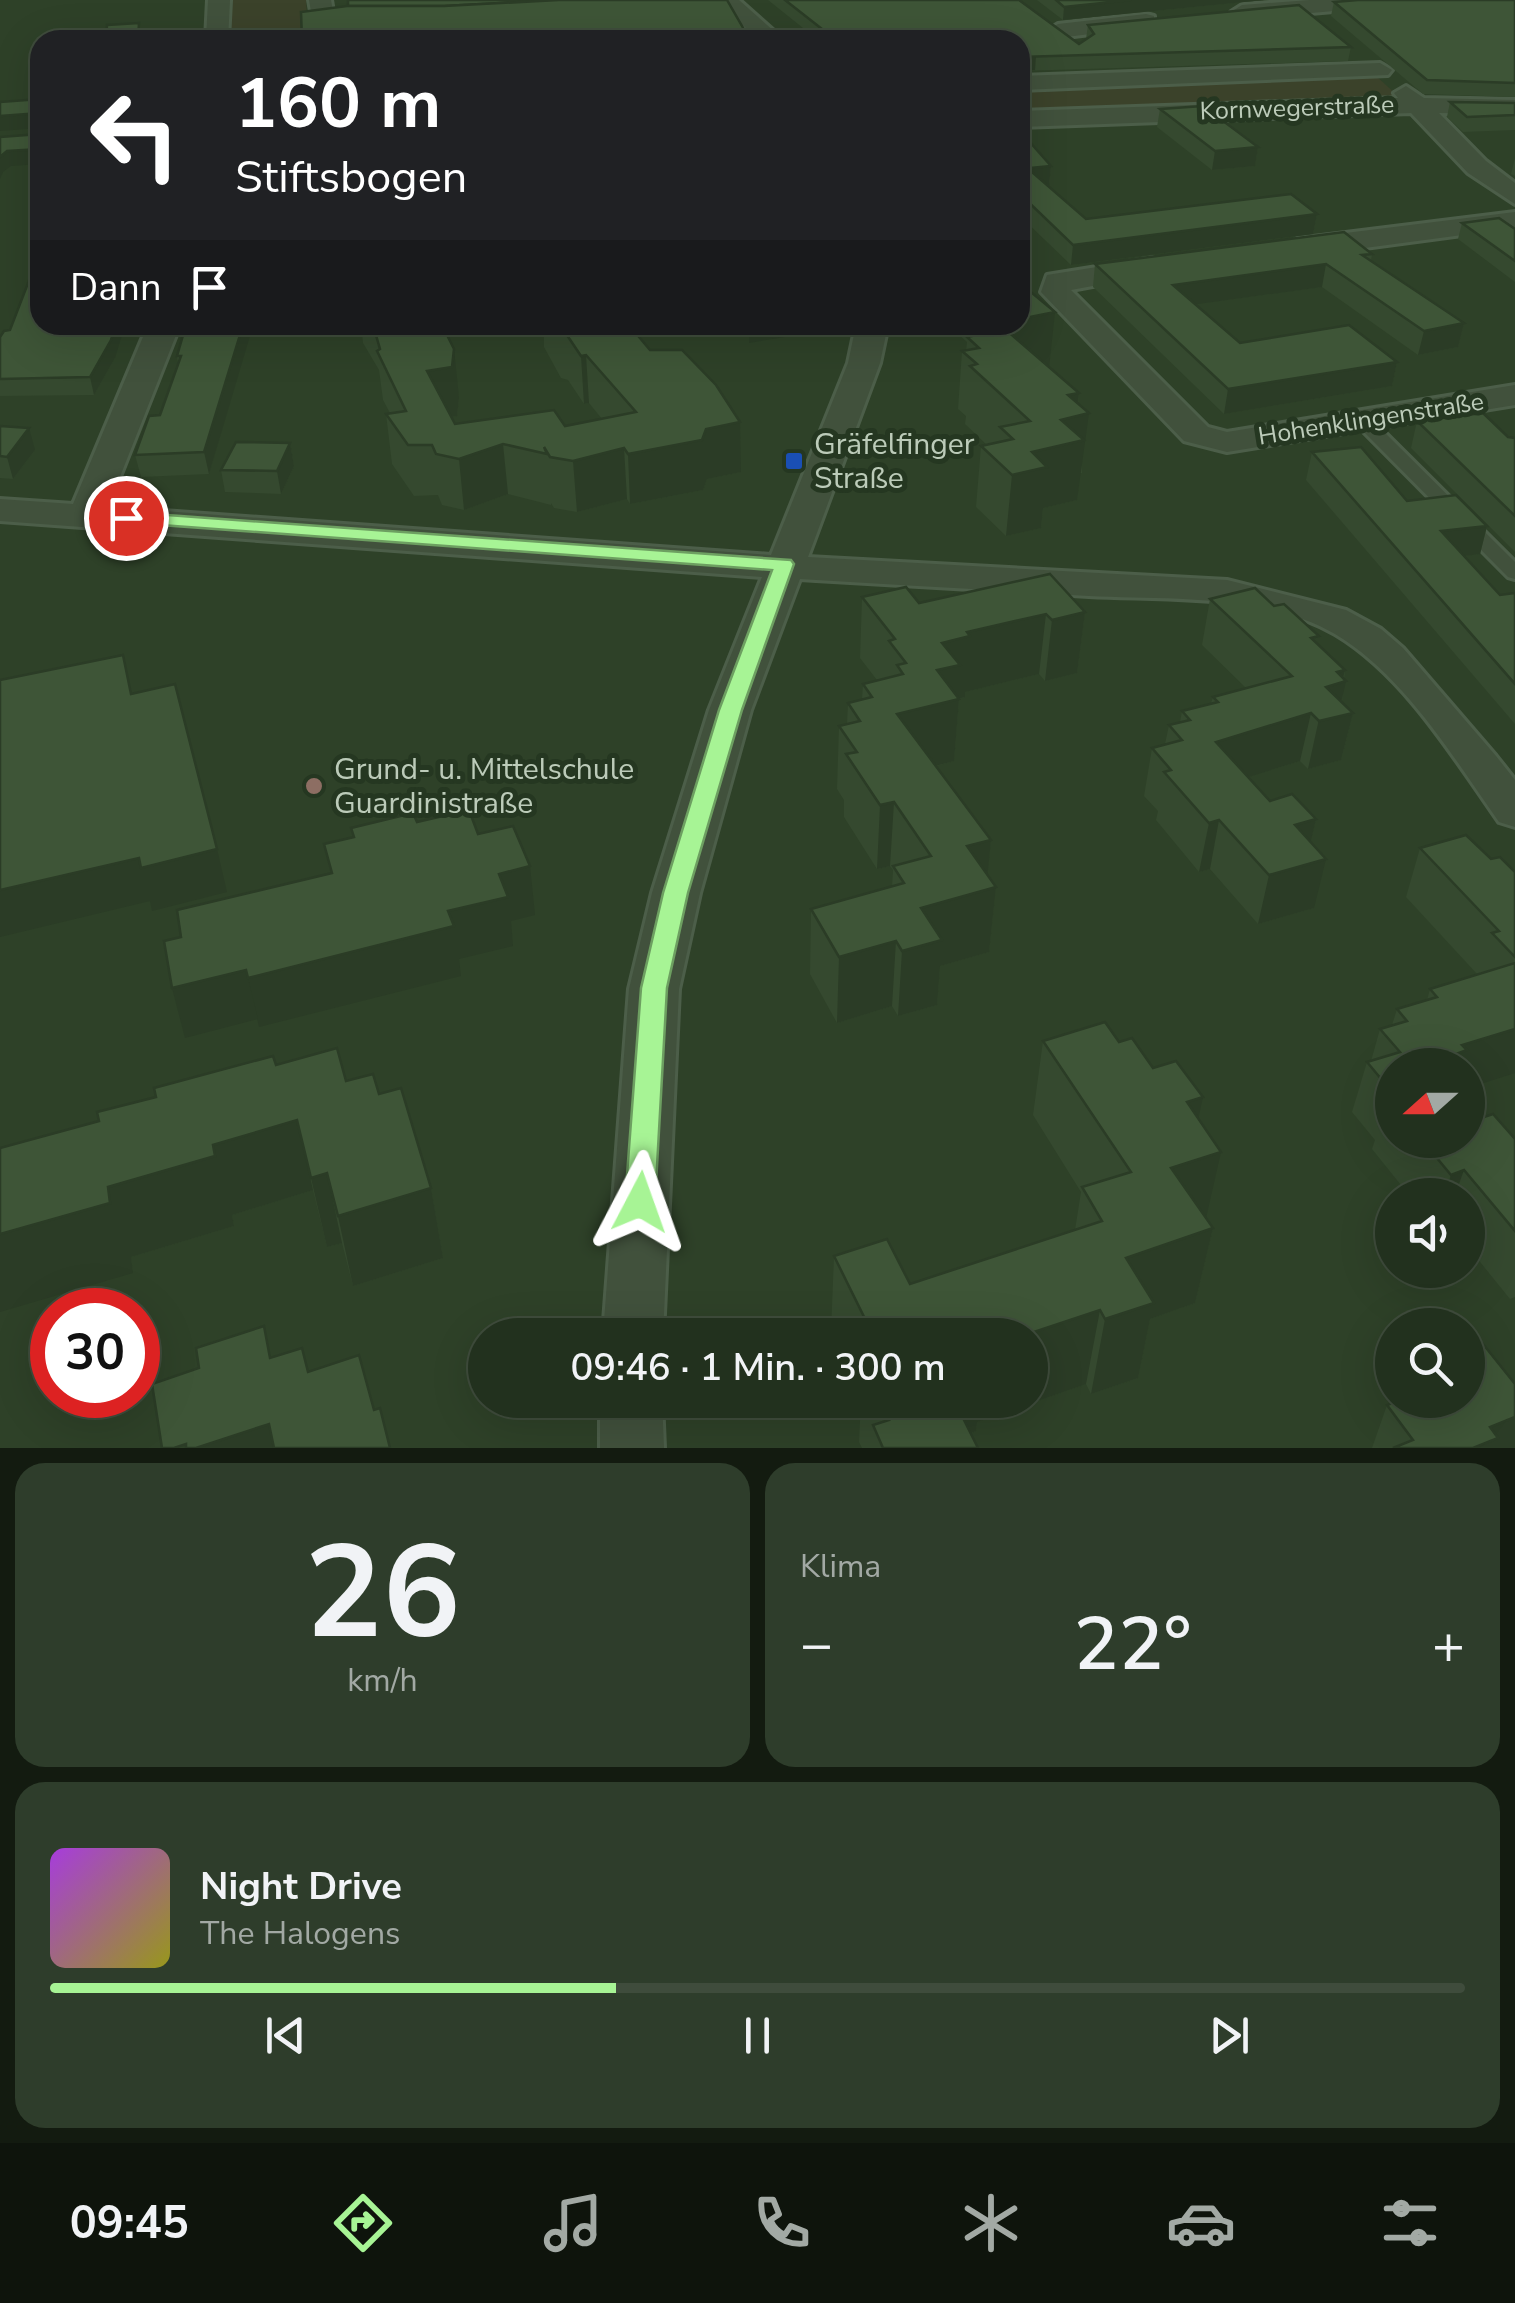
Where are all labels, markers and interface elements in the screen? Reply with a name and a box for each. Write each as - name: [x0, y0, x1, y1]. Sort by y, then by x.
- text: 160 m: [235, 56, 441, 152]
- icon: left: [70, 70, 200, 200]
- street label: Kornwegerstraße: [1199, 88, 1395, 128]
- text: Stiftsbogen: [235, 147, 467, 208]
- icon: arrive: [182, 260, 237, 315]
- text: Dann: [70, 262, 162, 313]
- street label: Hohenklingenstraße: [1256, 384, 1486, 454]
- place label: Gräfelfinger Straße: [814, 424, 975, 499]
- marker: Gräfelfinger Straße: [783, 450, 805, 472]
- pin: [84, 476, 169, 561]
- icon: arrive: [99, 491, 154, 546]
- place label: Grund- u. Mittelschule Guardinistraße: [334, 749, 634, 824]
- marker: Grund- u. Mittelschule Guardinistraße: [303, 775, 325, 797]
- north arrow: [1375, 1048, 1485, 1158]
- map controls: [1375, 1048, 1485, 1418]
- position arrow: [588, 1150, 692, 1254]
- button: sound: [1375, 1178, 1485, 1288]
- speed limit sign: 30: [30, 1288, 160, 1418]
- button: search: [1375, 1308, 1485, 1418]
- text: 09:46 · 1 Min. · 300 m: [570, 1342, 946, 1393]
- text: 26: [304, 1505, 461, 1682]
- text: Klima: [800, 1545, 881, 1588]
- text: 22°: [1073, 1593, 1192, 1695]
- text: −: [800, 1607, 833, 1682]
- text: +: [1432, 1607, 1465, 1682]
- text: km/h: [347, 1659, 418, 1702]
- text: Night Drive: [200, 1861, 402, 1912]
- text: The Halogens: [200, 1912, 400, 1955]
- icon: previous: [258, 2008, 313, 2063]
- icon: pause: [730, 2008, 785, 2063]
- icon: next: [1202, 2008, 1257, 2063]
- icon: directions: [328, 2188, 398, 2258]
- icon: music: [538, 2188, 608, 2258]
- icon: phone: [747, 2188, 817, 2258]
- icon: climate: [956, 2188, 1026, 2258]
- icon: car: [1166, 2188, 1236, 2258]
- icon: filters: [1375, 2188, 1445, 2258]
- text: 09:45: [70, 2193, 189, 2254]

